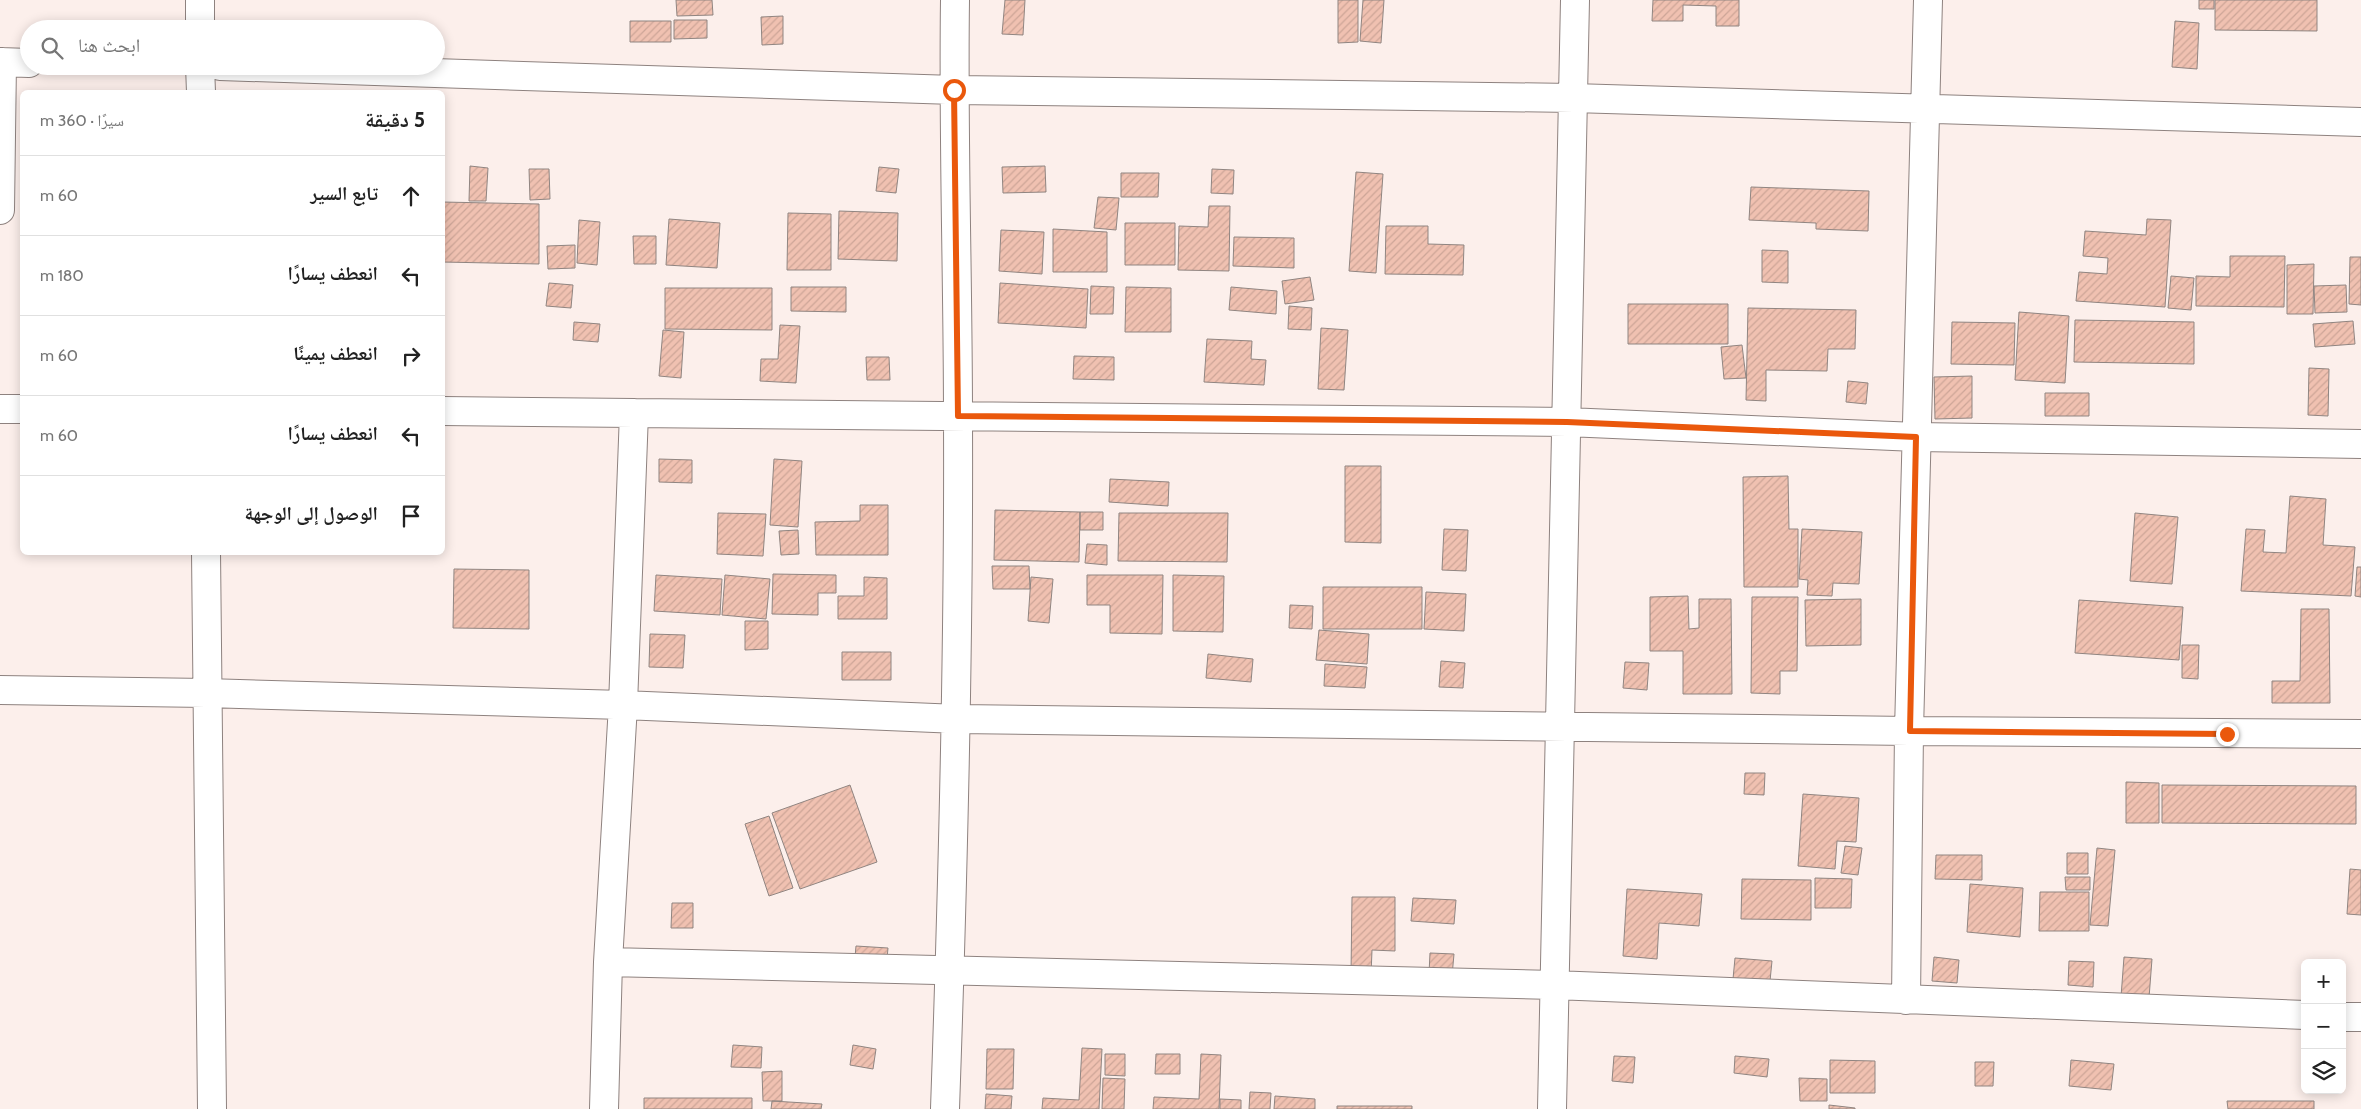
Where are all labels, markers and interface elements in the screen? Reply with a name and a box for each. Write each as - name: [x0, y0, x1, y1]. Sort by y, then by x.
- search box: [20, 20, 445, 75]
- icon: search: [38, 34, 66, 62]
- text: ابحث هنا: [78, 34, 140, 57]
- route start: [943, 79, 966, 102]
- text: 5 دقيقة: [365, 107, 425, 132]
- text: سيرًا · 360 m: [40, 111, 124, 130]
- text: تابع السير: [310, 182, 378, 205]
- icon: ahead: [397, 182, 425, 210]
- text: 60 m: [40, 186, 78, 205]
- text: انعطف يسارًا: [288, 262, 378, 285]
- icon: left: [397, 262, 425, 290]
- text: 180 m: [40, 266, 84, 285]
- text: انعطف يمينًا: [293, 342, 378, 365]
- icon: right: [397, 342, 425, 370]
- text: 60 m: [40, 346, 78, 365]
- text: انعطف يسارًا: [288, 422, 378, 445]
- icon: left: [397, 422, 425, 450]
- text: 60 m: [40, 426, 78, 445]
- text: الوصول إلى الوجهة: [245, 502, 378, 525]
- icon: arrive: [397, 502, 425, 530]
- route end: [2216, 723, 2239, 746]
- map controls: [2301, 959, 2346, 1094]
- button: +: [2301, 959, 2346, 1004]
- button: −: [2301, 1004, 2346, 1049]
- button: layers: [2301, 1049, 2346, 1094]

